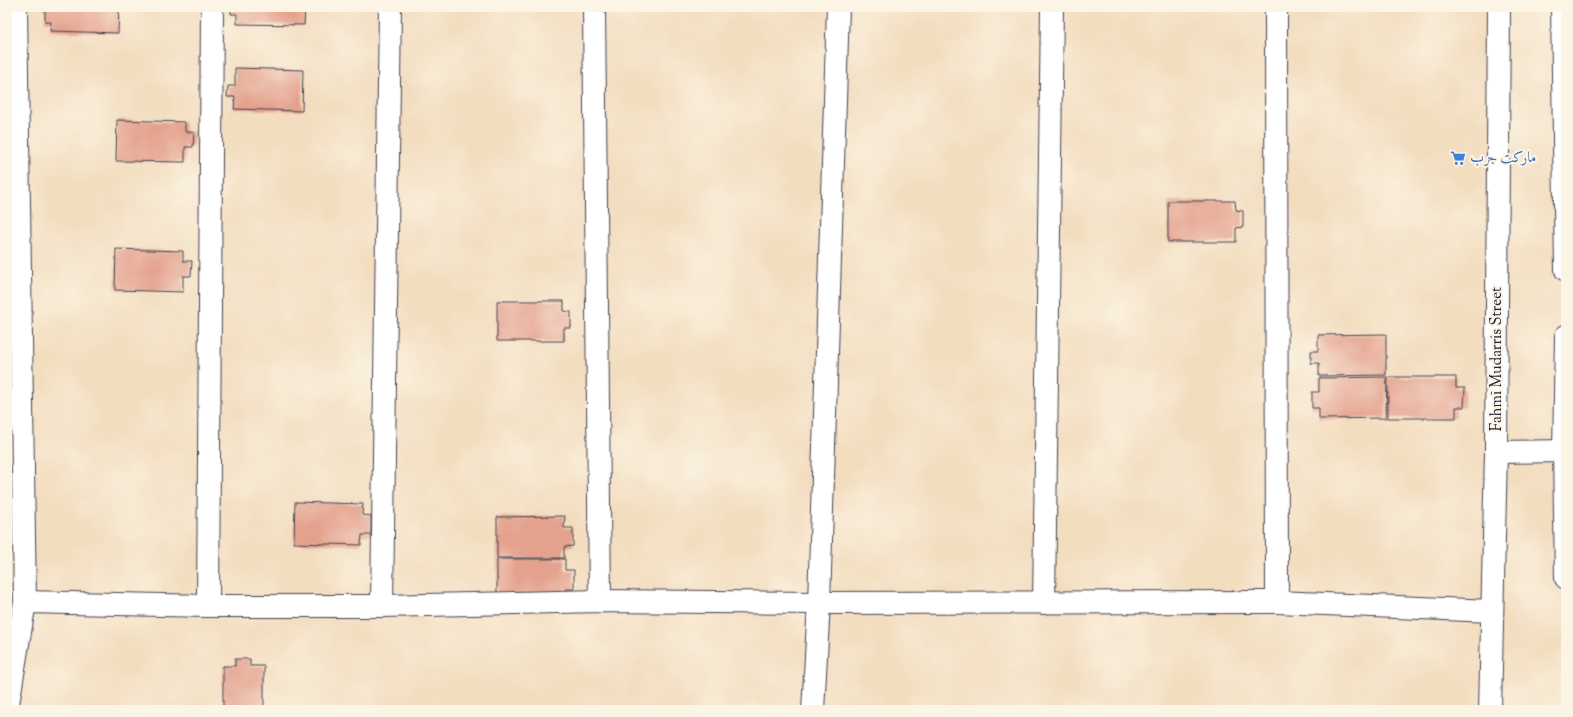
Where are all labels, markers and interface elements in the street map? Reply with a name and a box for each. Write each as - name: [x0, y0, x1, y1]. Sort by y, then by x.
- place label: ماركت جرب: [1470, 148, 1536, 169]
- supermarket icon: ماركت جرب: [1449, 149, 1467, 167]
- street label: Fahmī Mudarris Street: [1487, 287, 1508, 431]

